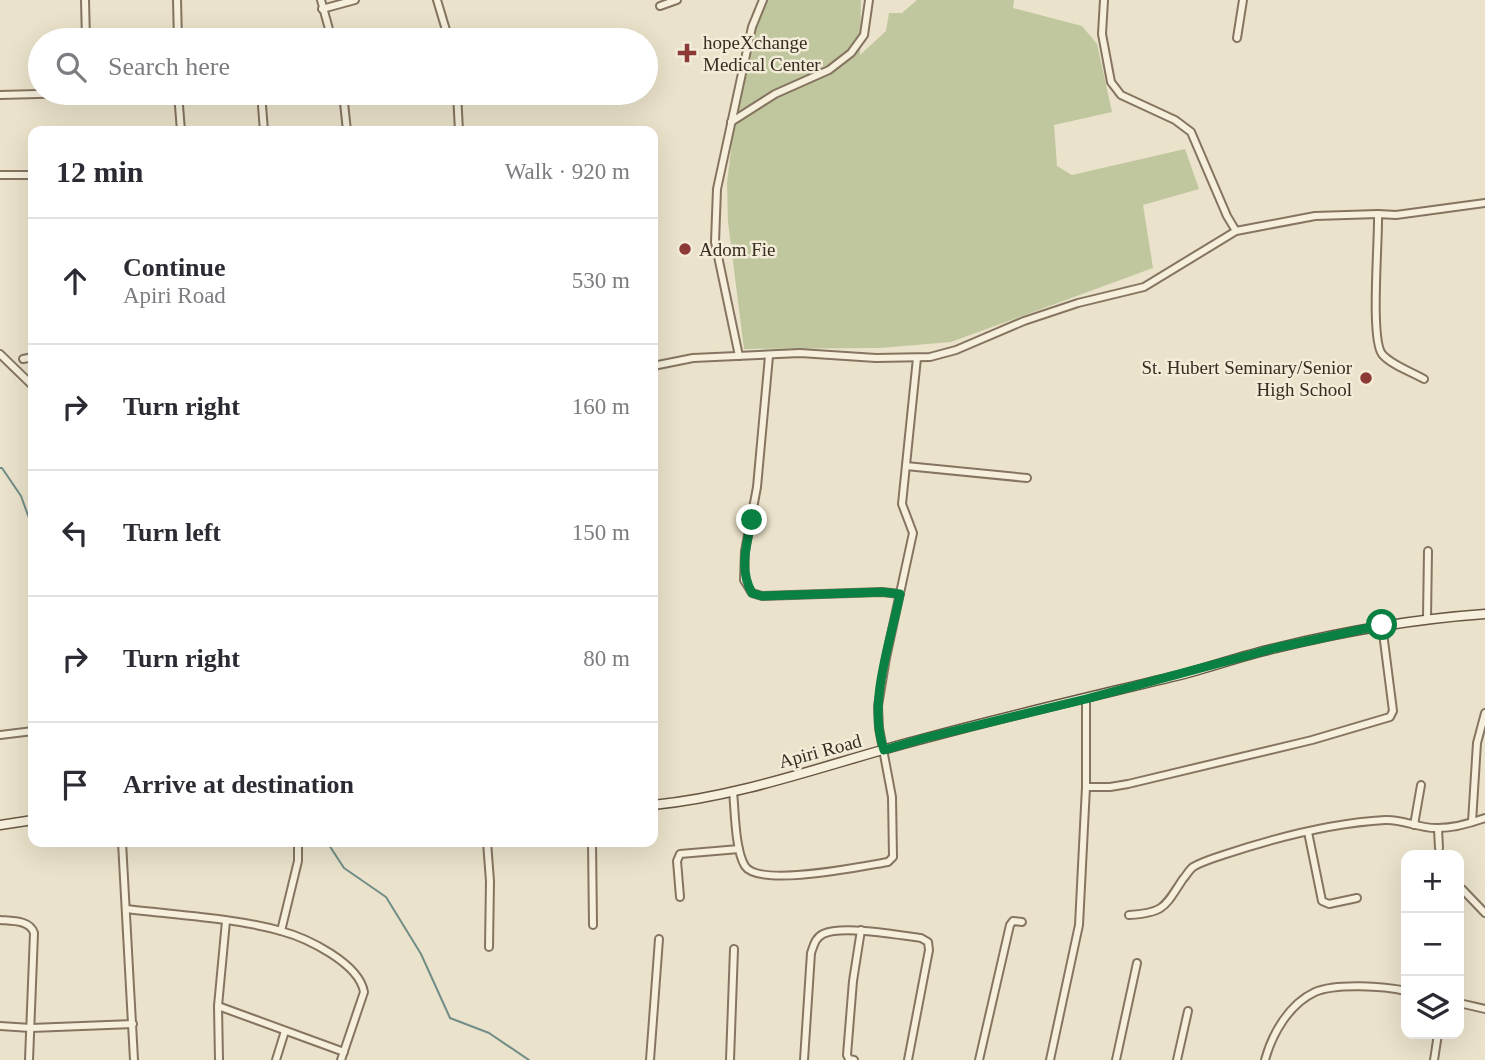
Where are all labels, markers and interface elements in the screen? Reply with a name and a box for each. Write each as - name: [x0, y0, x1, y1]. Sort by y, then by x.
- search box: [28, 28, 658, 105]
- place label: hopeXchange Medical Center: [703, 32, 821, 75]
- marker: hopeXchange Medical Center: [677, 43, 697, 63]
- icon: search: [52, 48, 90, 86]
- text: Search here: [108, 52, 230, 81]
- text: 12 min: [56, 155, 144, 188]
- text: Walk · 920 m: [505, 159, 630, 184]
- place label: Adom Fie: [699, 239, 776, 260]
- marker: Adom Fie: [677, 241, 693, 257]
- text: Continue: [123, 253, 226, 282]
- icon: ahead: [56, 262, 94, 300]
- text: 530 m: [572, 268, 630, 293]
- text: Apiri Road: [123, 283, 226, 308]
- place label: St. Hubert Seminary/Senior High School: [1141, 357, 1353, 400]
- marker: St. Hubert Seminary/Senior High School: [1358, 370, 1374, 386]
- icon: right: [56, 388, 94, 426]
- text: Turn right: [123, 392, 240, 421]
- text: 160 m: [572, 394, 630, 419]
- route end: [736, 504, 767, 535]
- icon: left: [56, 514, 94, 552]
- text: Turn left: [123, 518, 221, 547]
- text: 150 m: [572, 520, 630, 545]
- route start: [1366, 609, 1397, 640]
- icon: right: [56, 640, 94, 678]
- text: Turn right: [123, 644, 240, 673]
- text: 80 m: [583, 646, 630, 671]
- street label: Apiri Road: [776, 730, 864, 772]
- icon: arrive: [56, 766, 94, 804]
- text: Arrive at destination: [123, 770, 354, 799]
- map controls: [1401, 850, 1464, 1039]
- button: +: [1401, 850, 1464, 913]
- button: −: [1401, 913, 1464, 976]
- button: layers: [1401, 976, 1464, 1039]

